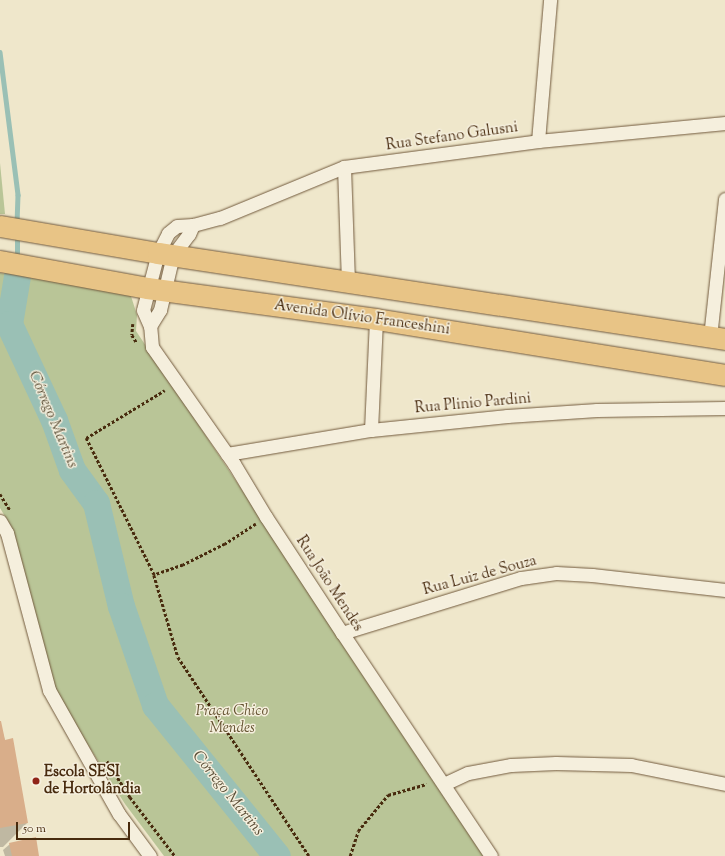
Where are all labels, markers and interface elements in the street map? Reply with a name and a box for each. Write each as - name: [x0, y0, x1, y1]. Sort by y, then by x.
- street label: Rua Stefano Galusni: [385, 119, 519, 155]
- street label: Avenida Olívio Franceshini: [273, 297, 451, 339]
- water label: Córrego Martins: [23, 369, 81, 471]
- street label: Rua Plinio Pardini: [414, 390, 532, 418]
- street label: Rua João Mendes: [291, 533, 367, 635]
- street label: Rua Luiz de Souza: [421, 552, 539, 600]
- park label: Praça Chico Mendes: [196, 702, 268, 737]
- water label: Córrego Martins: [187, 748, 267, 840]
- place label: Escola SESI de Hortolândia: [44, 763, 141, 798]
- marker: Escola SESI de Hortolândia: [31, 776, 41, 786]
- scale bar: [18, 814, 132, 840]
- text: 50 m: [23, 820, 46, 838]

